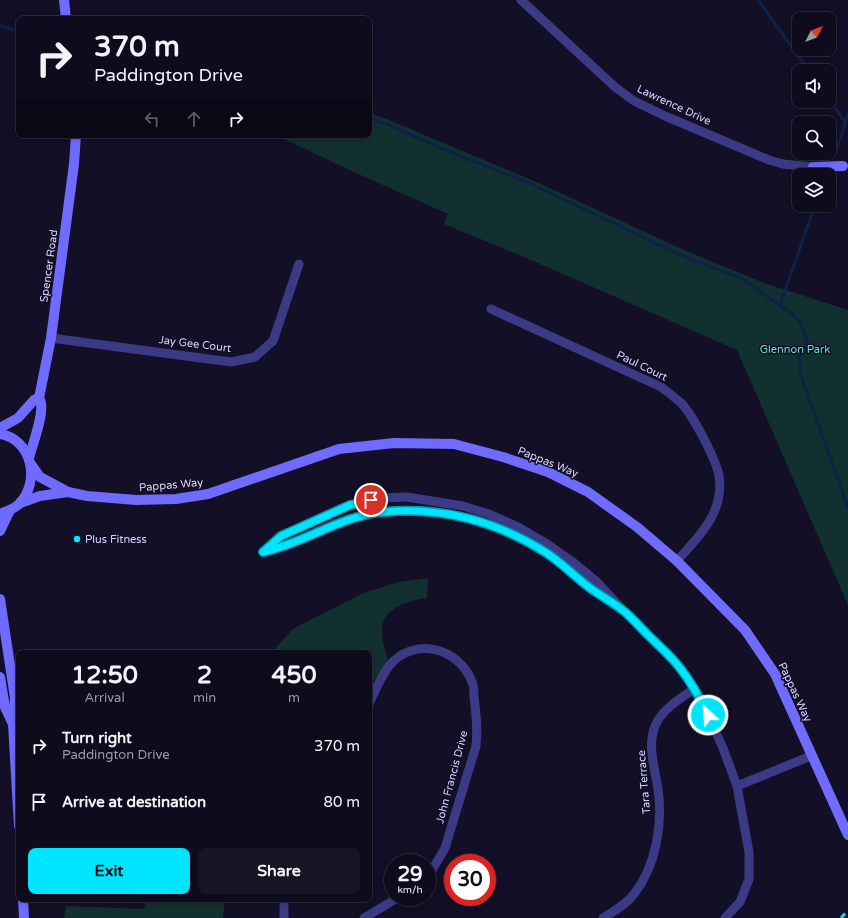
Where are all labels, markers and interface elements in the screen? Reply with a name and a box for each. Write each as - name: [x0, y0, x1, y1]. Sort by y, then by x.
- north arrow: [792, 12, 836, 56]
- map controls: [792, 12, 836, 212]
- text: 370 m: [94, 30, 180, 64]
- icon: right: [28, 32, 80, 84]
- text: Paddington Drive: [94, 64, 243, 86]
- button: sound: [792, 64, 836, 108]
- street label: Lawrence Drive: [635, 82, 713, 128]
- icon: left: [141, 108, 163, 130]
- icon: ahead: [183, 108, 205, 130]
- icon: right: [225, 108, 247, 130]
- button: search: [792, 116, 836, 160]
- button: layers: [792, 168, 836, 212]
- street label: Spencer Road: [37, 229, 61, 303]
- street label: Jay Gee Court: [158, 333, 232, 355]
- park label: Glennon Park: [760, 343, 830, 356]
- street label: Paul Court: [615, 348, 669, 384]
- street label: Pappas Way: [516, 444, 580, 480]
- street label: Pappas Way: [138, 476, 204, 494]
- pin: [354, 483, 388, 517]
- icon: arrive: [360, 489, 382, 511]
- place label: Plus Fitness: [85, 533, 147, 546]
- marker: Plus Fitness: [72, 534, 82, 544]
- street label: Pappas Way: [776, 660, 814, 724]
- text: 12:50: [71, 661, 138, 690]
- text: 2: [197, 661, 212, 690]
- text: 450: [271, 661, 317, 690]
- text: Arrival: [84, 690, 125, 706]
- text: min: [193, 690, 216, 706]
- text: m: [288, 690, 300, 706]
- position arrow: [687, 694, 729, 736]
- text: Turn right: [62, 729, 132, 747]
- street label: John Francis Drive: [433, 729, 471, 825]
- icon: right: [28, 735, 50, 757]
- text: 370 m: [314, 737, 360, 755]
- text: Paddington Drive: [62, 747, 170, 763]
- street label: Tara Terrace: [635, 749, 653, 815]
- icon: arrive: [28, 791, 50, 813]
- text: Arrive at destination: [62, 793, 206, 811]
- text: 80 m: [323, 793, 360, 811]
- button: Exit: [28, 848, 190, 894]
- button: Share: [198, 848, 360, 894]
- speed limit sign: 30: [444, 854, 496, 906]
- text: 29: [397, 863, 423, 887]
- text: km/h: [397, 884, 423, 896]

